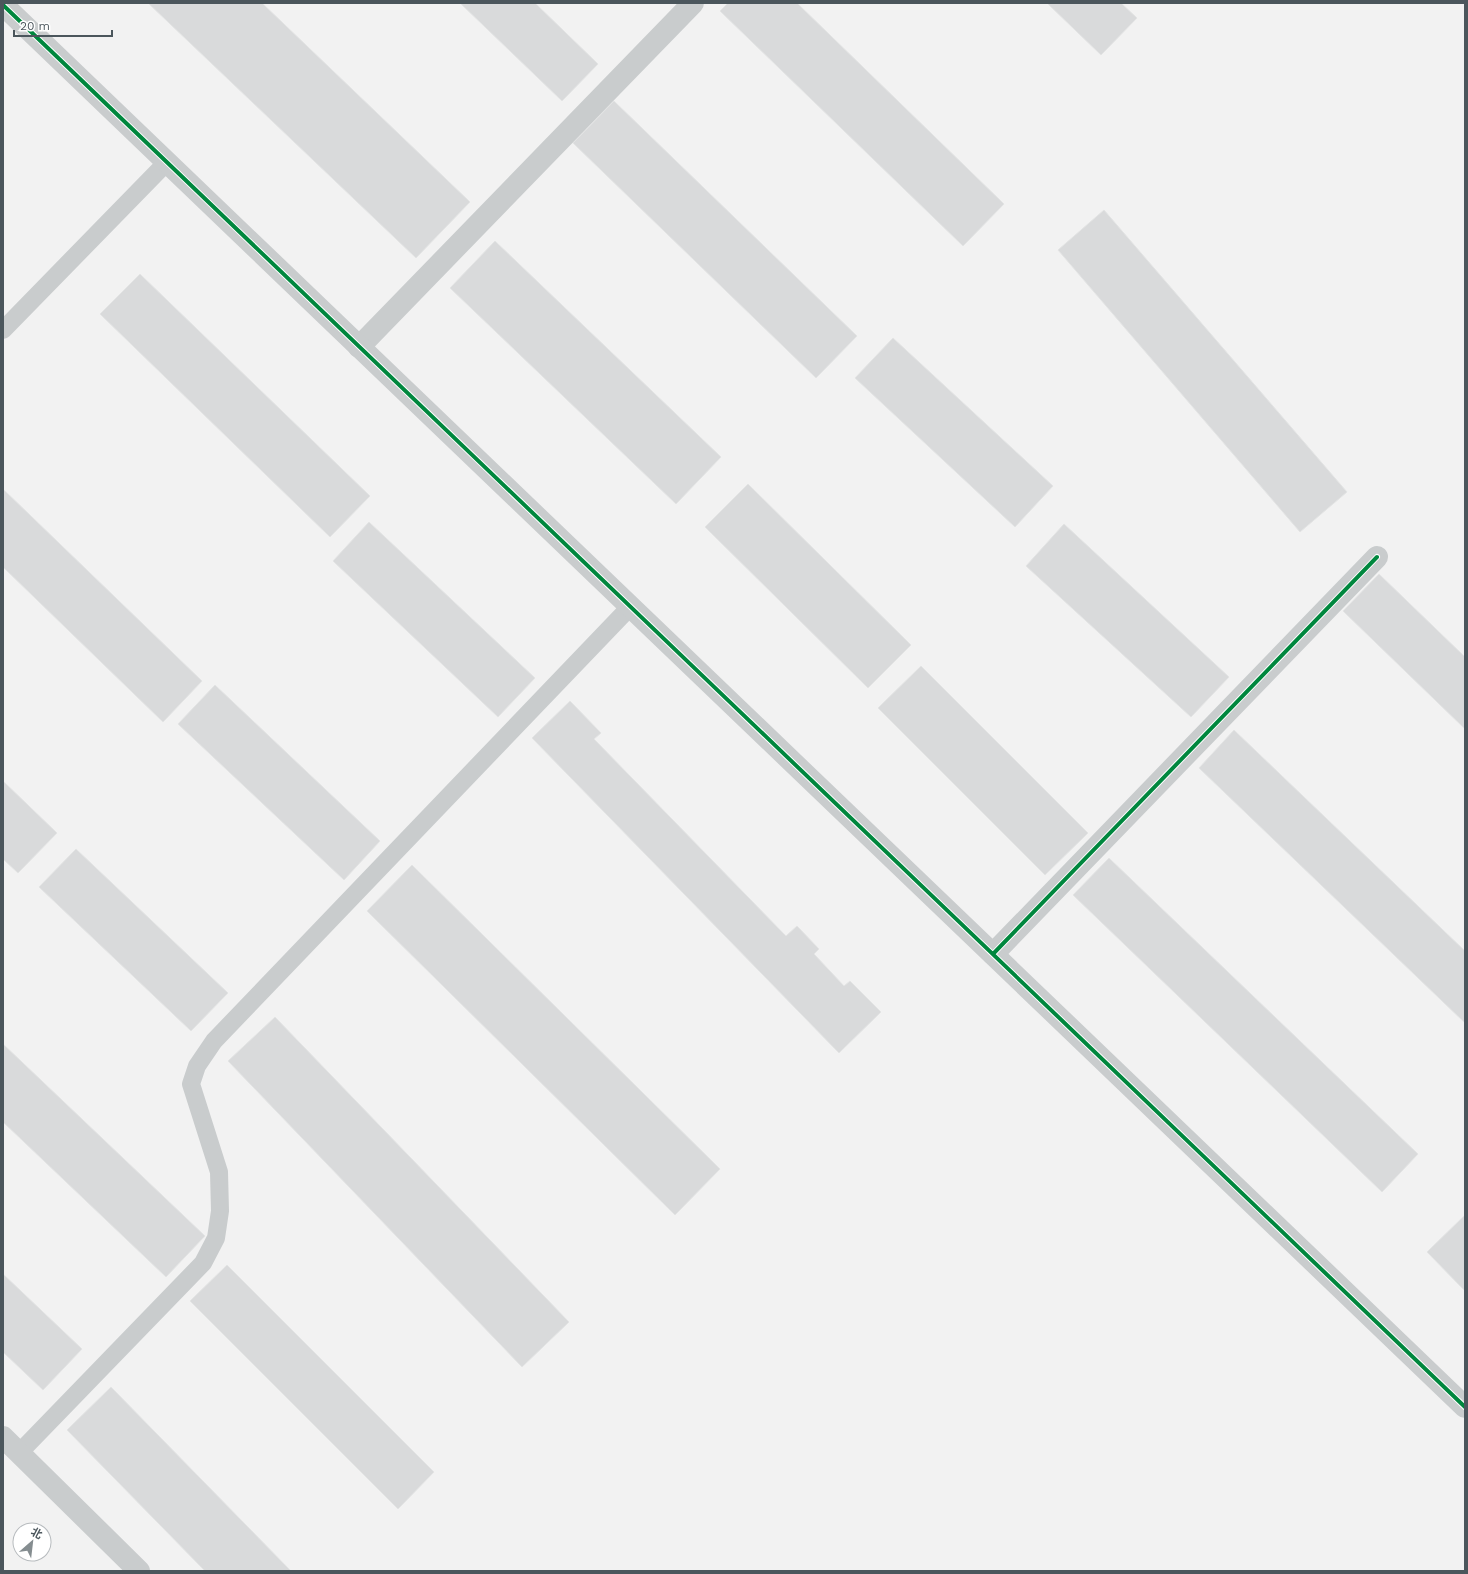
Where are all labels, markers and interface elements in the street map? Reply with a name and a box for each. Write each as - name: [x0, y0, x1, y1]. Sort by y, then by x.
- scale bar: [14, 12, 112, 38]
- text: 20 m: [20, 19, 50, 33]
- north arrow: [12, 1522, 52, 1562]
- text: 北: [29, 1525, 44, 1542]

